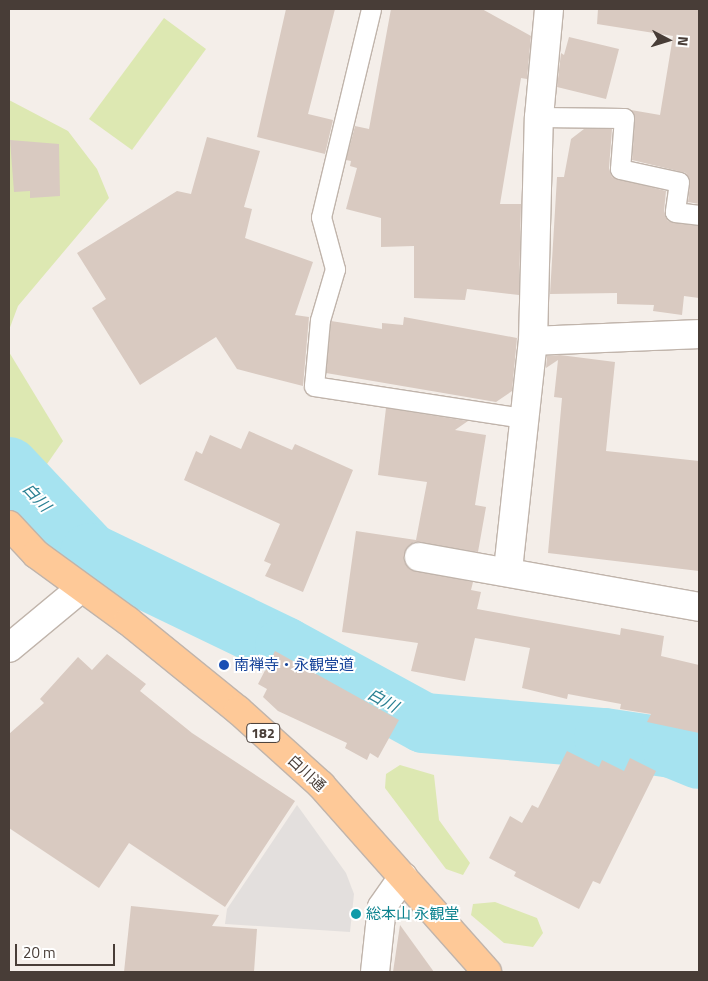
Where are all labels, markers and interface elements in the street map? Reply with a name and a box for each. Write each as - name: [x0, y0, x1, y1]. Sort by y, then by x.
- north arrow: [643, 15, 693, 65]
- text: N: [673, 36, 694, 47]
- water label: 白川: [19, 479, 55, 515]
- place label: 南禅寺・永観堂道: [234, 656, 354, 674]
- marker: 南禅寺・永観堂道: [218, 659, 230, 671]
- water label: 白川: [364, 684, 402, 716]
- road number: 182: [246, 721, 280, 744]
- street label: 白川通: [284, 751, 330, 795]
- place label: 総本山 永観堂: [366, 905, 459, 923]
- marker: 総本山 永観堂: [350, 908, 362, 920]
- scale bar: [18, 934, 118, 966]
- text: 20 m: [23, 941, 56, 964]

